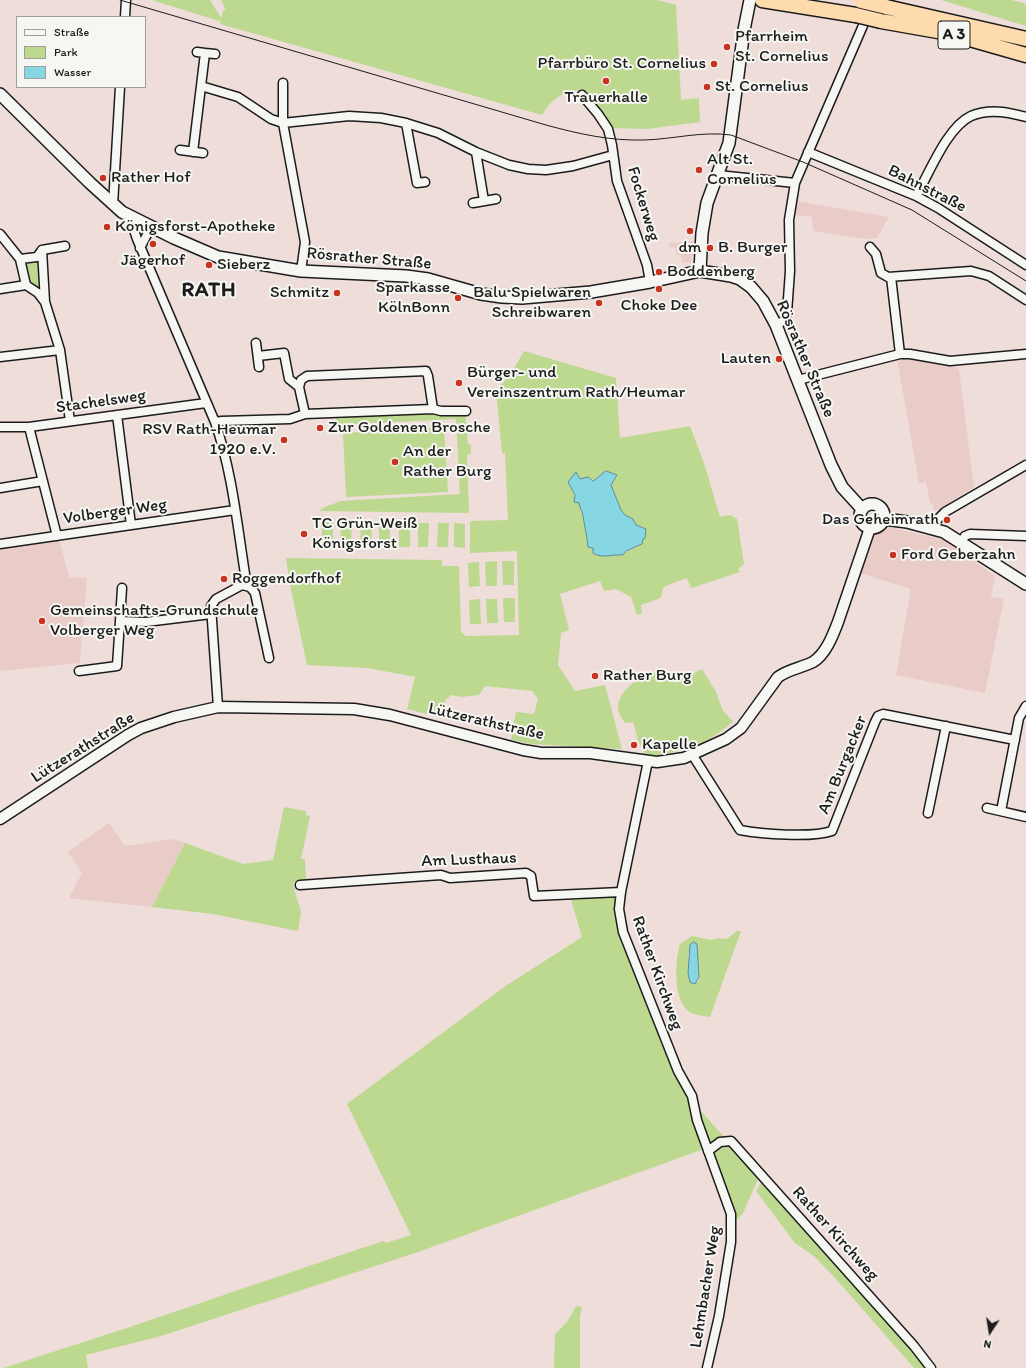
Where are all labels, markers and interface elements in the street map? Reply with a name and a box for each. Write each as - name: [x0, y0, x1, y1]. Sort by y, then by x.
- legend: [16, 16, 146, 88]
- road number: A 3: [938, 21, 970, 49]
- text: Straße: [54, 25, 89, 39]
- place label: Pfarrheim St. Cornelius: [735, 27, 829, 67]
- marker: Pfarrheim St. Cornelius: [722, 42, 732, 52]
- text: Park: [54, 45, 78, 59]
- place label: Pfarrbüro St. Cornelius: [538, 54, 706, 74]
- marker: Pfarrbüro St. Cornelius: [709, 59, 719, 69]
- text: Wasser: [54, 65, 91, 79]
- marker: Trauerhalle: [601, 76, 611, 86]
- place label: St. Cornelius: [715, 77, 809, 97]
- marker: St. Cornelius: [702, 82, 712, 92]
- place label: Trauerhalle: [564, 88, 648, 108]
- place label: Alt St. Cornelius: [707, 150, 777, 190]
- street label: Bahnstraße: [884, 161, 970, 217]
- street label: Fockerweg: [622, 164, 664, 244]
- marker: Alt St. Cornelius: [694, 165, 704, 175]
- place label: Rather Hof: [111, 168, 191, 188]
- marker: Rather Hof: [98, 173, 108, 183]
- place label: Königsforst-Apotheke: [115, 217, 276, 237]
- marker: Königsforst-Apotheke: [102, 222, 112, 232]
- marker: dm: [685, 226, 695, 236]
- place label: dm: [678, 238, 702, 258]
- place label: B. Burger: [718, 238, 788, 258]
- marker: Jägerhof: [148, 239, 158, 249]
- street label: Rösrather Straße: [306, 243, 432, 275]
- marker: B. Burger: [705, 243, 715, 253]
- place label: Jägerhof: [121, 251, 185, 271]
- place label: Sieberz: [217, 255, 270, 275]
- marker: Sieberz: [204, 260, 214, 270]
- place label: Boddenberg: [667, 262, 755, 282]
- marker: Boddenberg: [654, 267, 664, 277]
- district label: RATH: [181, 278, 237, 304]
- place label: Sparkasse KölnBonn: [376, 278, 450, 318]
- place label: Schmitz: [270, 283, 329, 303]
- place label: Balu Spielwaren Schreibwaren: [473, 283, 591, 323]
- marker: Choke Dee: [654, 284, 664, 294]
- marker: Schmitz: [332, 288, 342, 298]
- marker: Sparkasse KölnBonn: [453, 293, 463, 303]
- place label: Choke Dee: [621, 296, 697, 316]
- street label: Rösrather Straße: [771, 297, 839, 421]
- marker: Balu Spielwaren Schreibwaren: [594, 298, 604, 308]
- place label: Lauten: [721, 349, 771, 369]
- marker: Lauten: [774, 354, 784, 364]
- place label: Bürger- und Vereinszentrum Rath/Heumar: [467, 363, 685, 403]
- marker: Bürger- und Vereinszentrum Rath/Heumar: [454, 378, 464, 388]
- street label: Stachelsweg: [55, 386, 147, 418]
- place label: Zur Goldenen Brosche: [328, 418, 491, 438]
- place label: RSV Rath-Heumar 1920 e.V.: [142, 420, 276, 460]
- marker: Zur Goldenen Brosche: [315, 423, 325, 433]
- marker: RSV Rath-Heumar 1920 e.V.: [279, 435, 289, 445]
- place label: An der Rather Burg: [403, 442, 492, 482]
- marker: An der Rather Burg: [390, 457, 400, 467]
- street label: Volberger Weg: [62, 495, 168, 529]
- place label: Das Geheimrath: [822, 510, 939, 530]
- place label: TC Grün-Weiß Königsforst: [312, 514, 417, 554]
- marker: Das Geheimrath: [942, 515, 952, 525]
- marker: TC Grün-Weiß Königsforst: [299, 529, 309, 539]
- place label: Ford Geberzahn: [901, 545, 1016, 565]
- marker: Ford Geberzahn: [888, 550, 898, 560]
- place label: Roggendorfhof: [232, 569, 341, 589]
- marker: Roggendorfhof: [219, 574, 229, 584]
- place label: Gemeinschafts-Grundschule Volberger Weg: [50, 601, 259, 641]
- marker: Gemeinschafts-Grundschule Volberger Weg: [37, 616, 47, 626]
- place label: Rather Burg: [603, 666, 692, 686]
- marker: Rather Burg: [590, 671, 600, 681]
- street label: Lützerathstraße: [426, 699, 546, 745]
- street label: Lützerathstraße: [28, 708, 138, 788]
- street label: Am Burgacker: [814, 713, 872, 817]
- place label: Kapelle: [642, 735, 697, 755]
- marker: Kapelle: [629, 740, 639, 750]
- street label: Am Lusthaus: [421, 848, 517, 872]
- street label: Rather Kirchweg: [627, 913, 687, 1033]
- street label: Rather Kirchweg: [787, 1183, 883, 1285]
- street label: Lehmbacher Weg: [686, 1225, 726, 1349]
- north arrow: [970, 1312, 1010, 1352]
- text: N: [982, 1337, 992, 1351]

